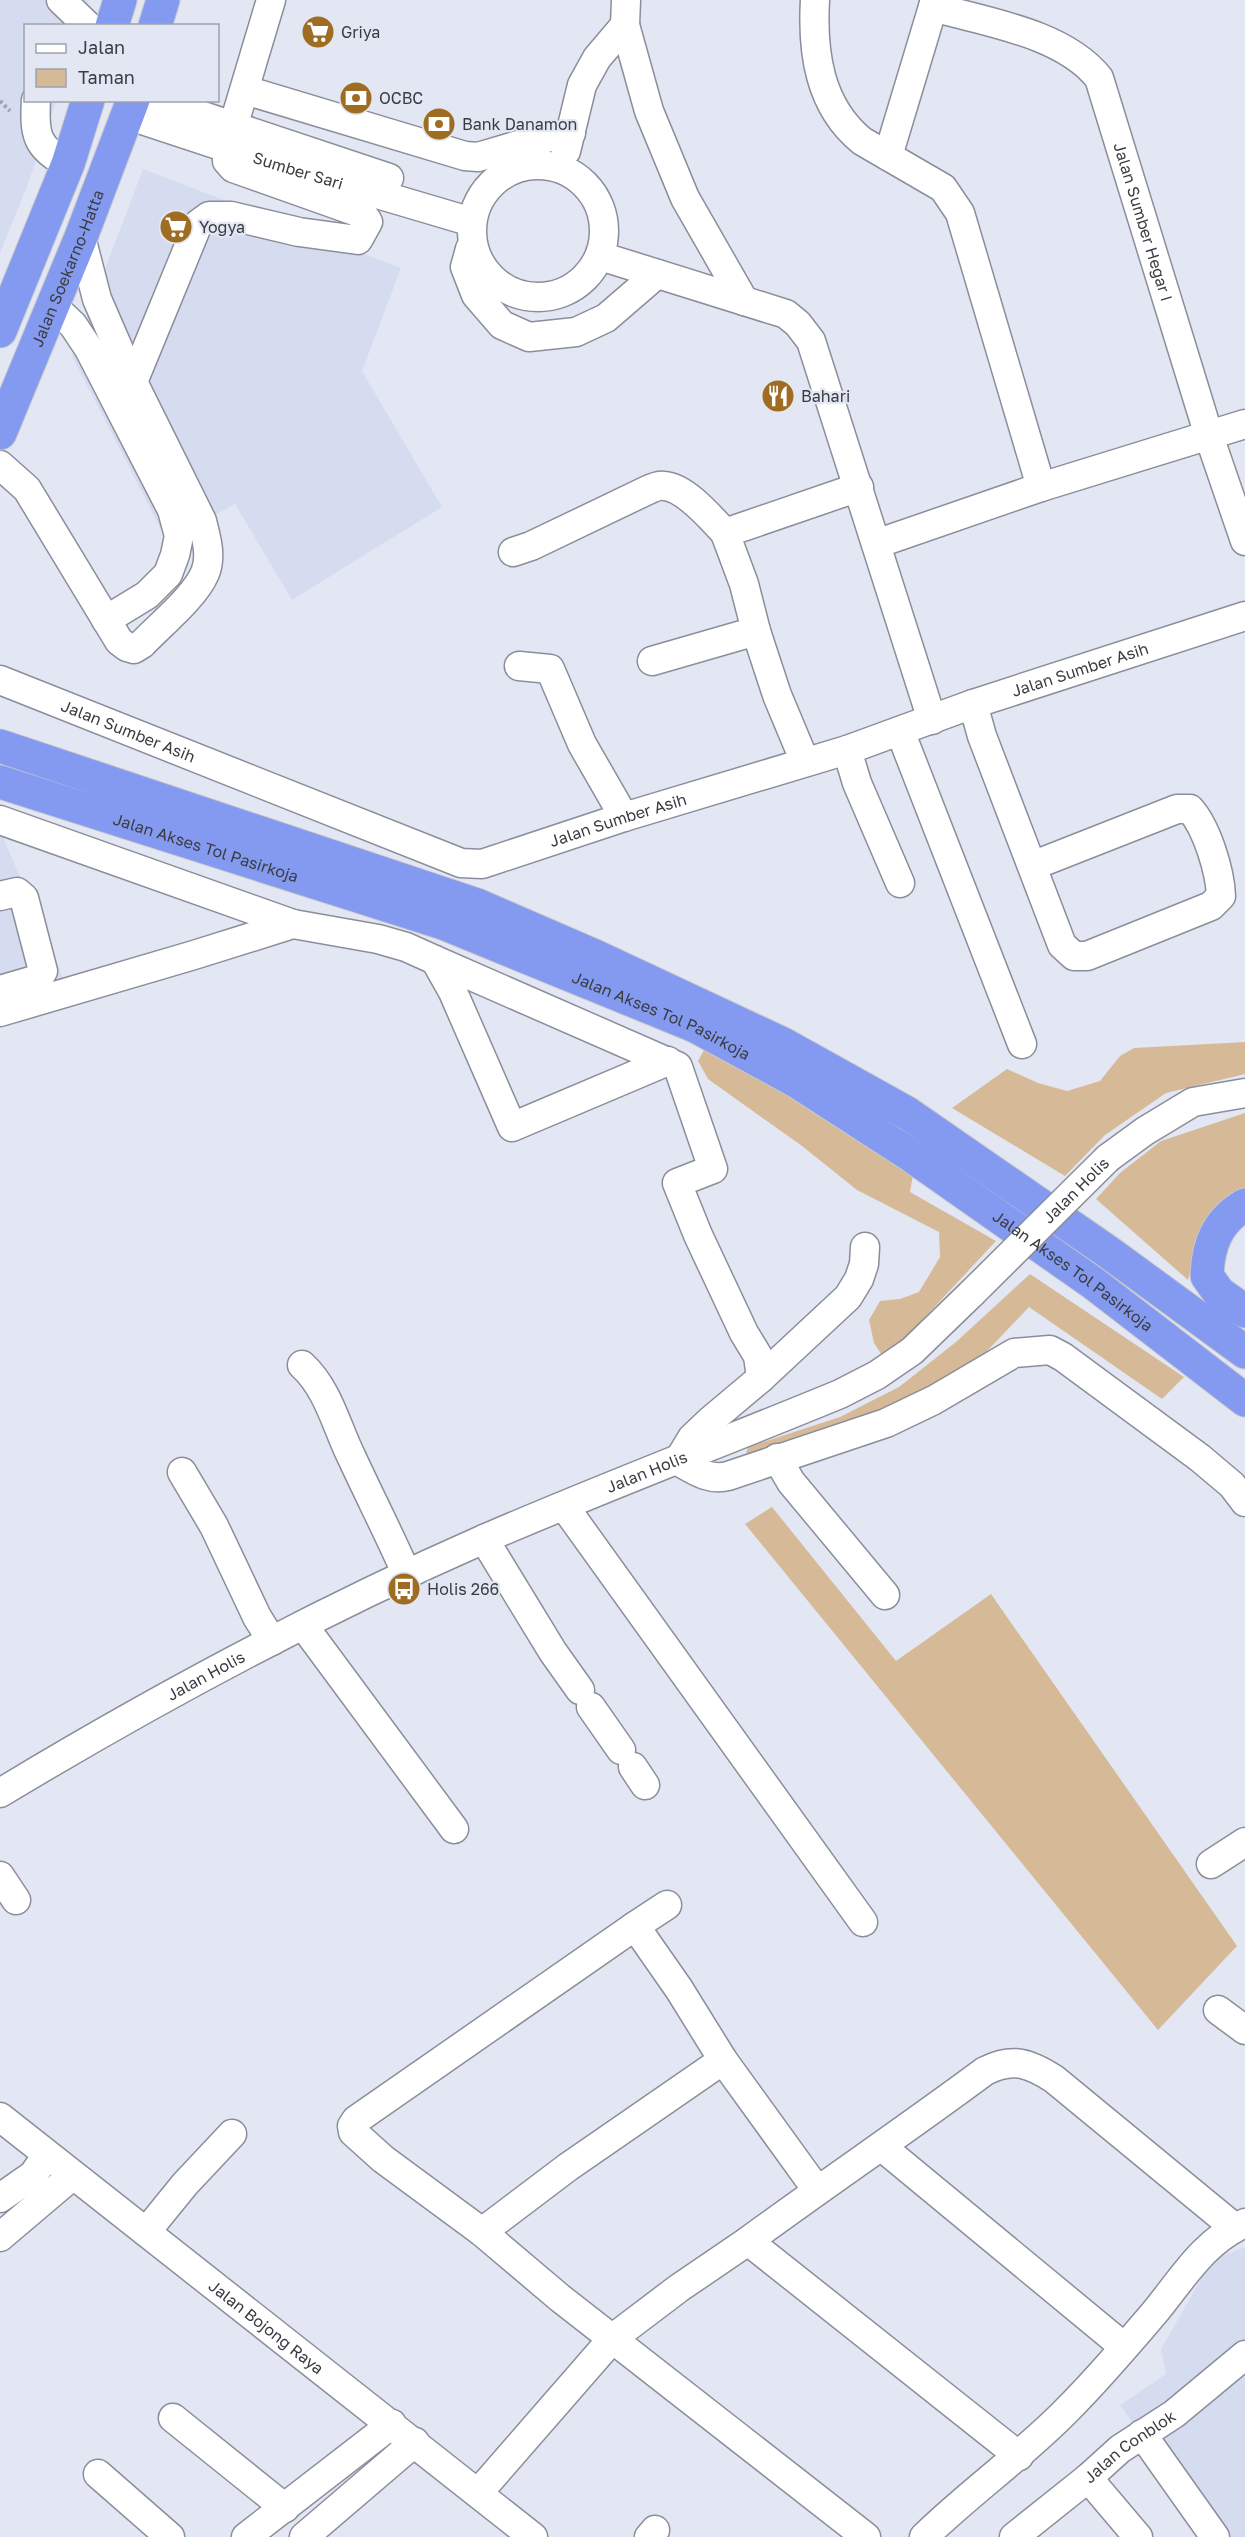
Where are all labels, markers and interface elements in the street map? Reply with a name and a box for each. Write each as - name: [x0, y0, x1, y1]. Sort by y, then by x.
- supermarket icon: Griya: [300, 14, 336, 50]
- place label: Griya: [341, 22, 380, 42]
- legend: [24, 24, 219, 102]
- text: Jalan: [78, 36, 125, 58]
- text: Taman: [78, 66, 135, 88]
- bank icon: OCBC: [338, 80, 374, 116]
- place label: OCBC: [379, 88, 423, 108]
- bank icon: Bank Danamon: [421, 106, 457, 142]
- place label: Bank Danamon: [462, 114, 577, 134]
- street label: Jalan Sumber Hegar I: [1109, 140, 1177, 304]
- street label: Sumber Sari: [251, 147, 346, 193]
- street label: Jalan Soekarno-Hatta: [27, 187, 108, 350]
- supermarket icon: Yogya: [158, 209, 194, 245]
- place label: Yogya: [199, 217, 245, 237]
- restaurant icon: Bahari: [760, 378, 796, 414]
- place label: Bahari: [801, 386, 850, 406]
- street label: Jalan Sumber Asih: [1009, 638, 1151, 701]
- street label: Jalan Sumber Asih: [58, 695, 198, 767]
- street label: Jalan Sumber Asih: [547, 789, 689, 851]
- street label: Jalan Akses Tol Pasirkoja: [111, 809, 301, 886]
- street label: Jalan Akses Tol Pasirkoja: [569, 967, 754, 1064]
- street label: Jalan Holis: [1038, 1153, 1113, 1227]
- street label: Jalan Akses Tol Pasirkoja: [989, 1206, 1157, 1336]
- street label: Jalan Holis: [603, 1447, 690, 1497]
- bus stop icon: Holis 266: [386, 1571, 422, 1607]
- place label: Holis 266: [427, 1579, 499, 1599]
- street label: Jalan Holis: [163, 1646, 248, 1705]
- street label: Jalan Bojong Raya: [205, 2275, 328, 2378]
- street label: Jalan Conblok: [1079, 2406, 1179, 2487]

